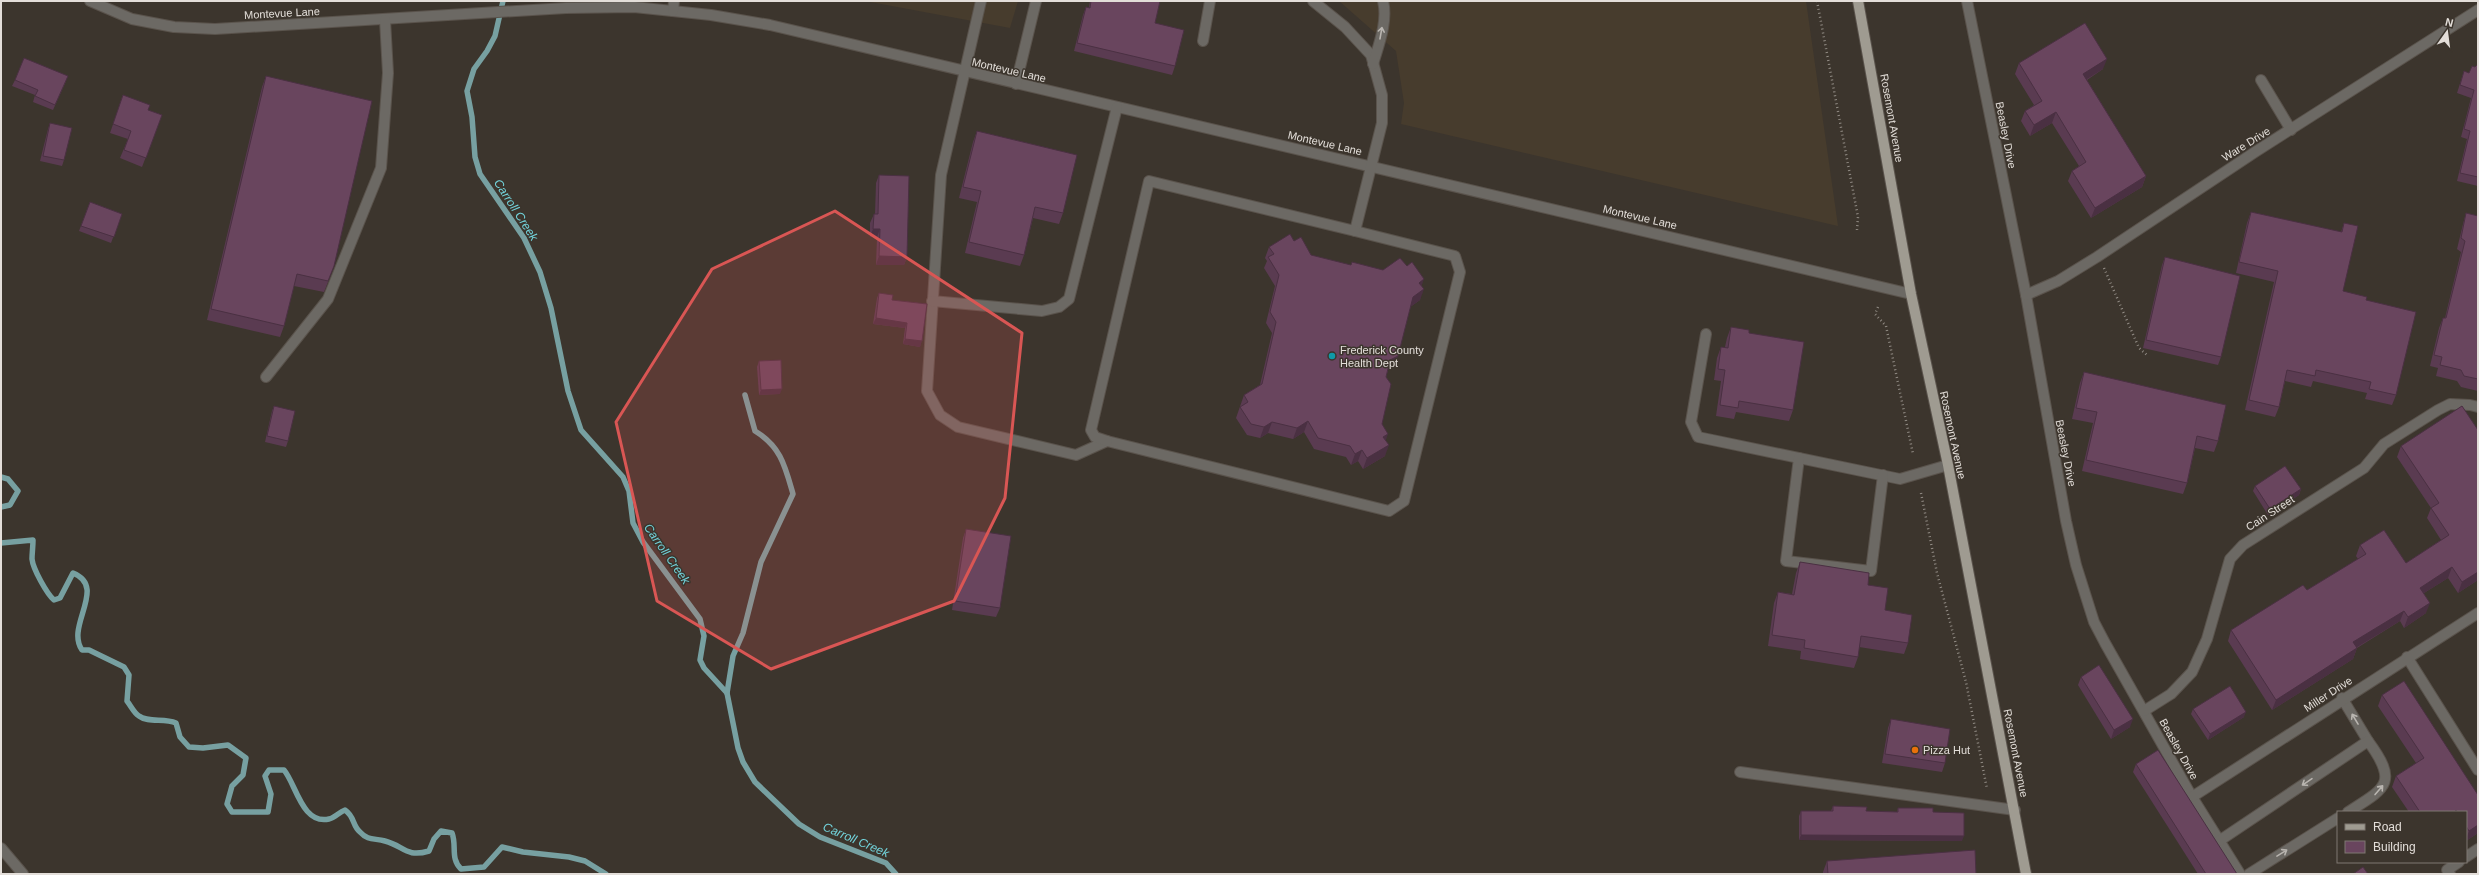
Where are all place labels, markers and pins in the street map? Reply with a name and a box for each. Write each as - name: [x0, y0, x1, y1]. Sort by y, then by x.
- place label: Frederick County Health Dept: [1340, 344, 1424, 369]
- marker: Frederick County Health Dept: [1327, 351, 1337, 361]
- place label: Pizza Hut: [1923, 744, 1970, 756]
- marker: Pizza Hut: [1910, 745, 1920, 755]

